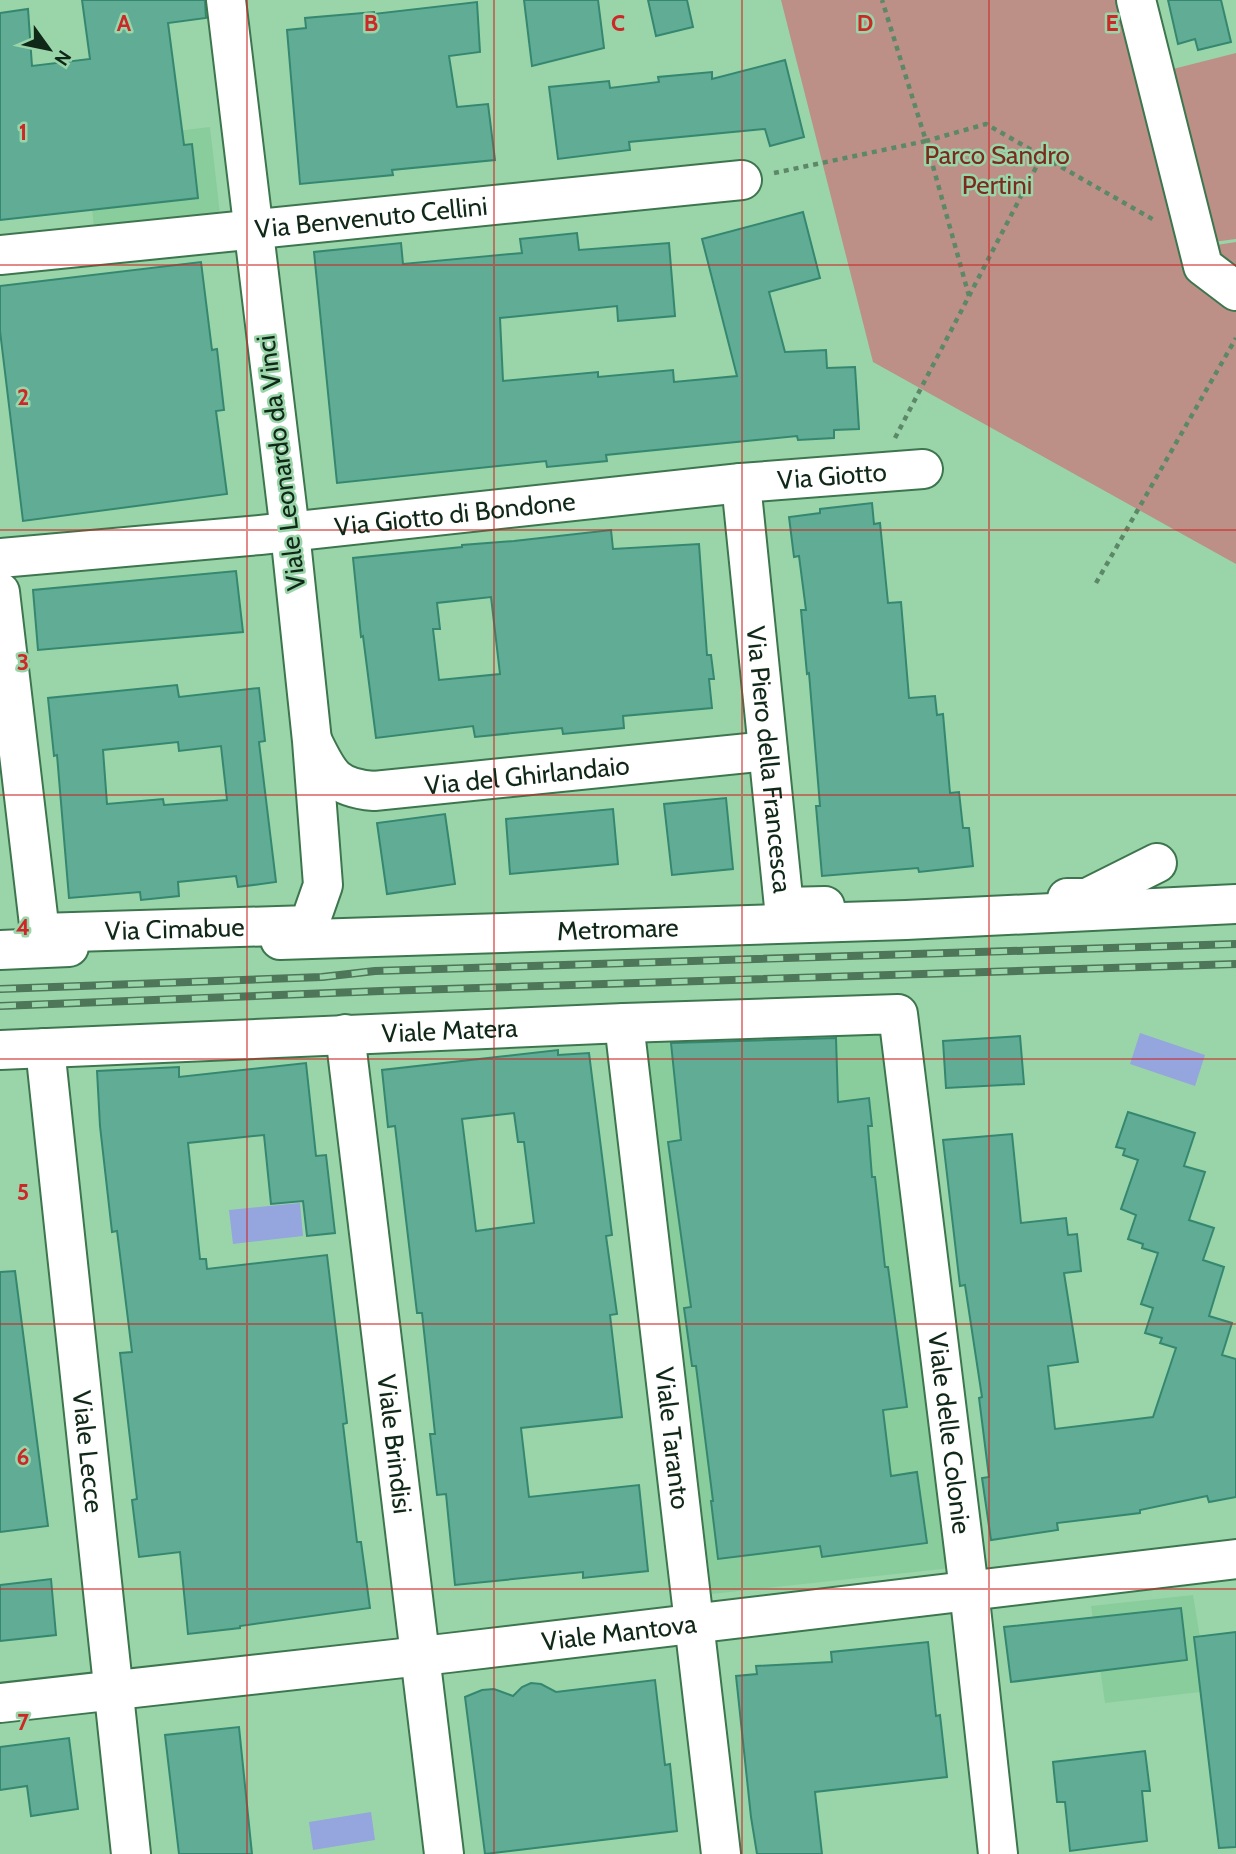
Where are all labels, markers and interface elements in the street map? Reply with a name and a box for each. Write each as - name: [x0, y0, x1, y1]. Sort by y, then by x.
- text: A: [117, 9, 132, 37]
- text: B: [364, 9, 378, 37]
- text: C: [611, 9, 625, 37]
- text: D: [857, 9, 873, 37]
- text: E: [1105, 9, 1119, 37]
- north arrow: [14, 14, 84, 84]
- text: N: [50, 46, 76, 70]
- text: 1: [19, 118, 27, 146]
- park label: Parco Sandro Pertini: [924, 139, 1070, 201]
- street label: Via Benvenuto Cellini: [253, 190, 489, 245]
- street label: Viale Leonardo da Vinci: [249, 333, 313, 593]
- text: 2: [17, 383, 29, 411]
- street label: Via Giotto: [776, 456, 888, 496]
- street label: Via Giotto di Bondone: [333, 485, 577, 543]
- street label: Via Piero della Francesca: [740, 624, 799, 895]
- text: 3: [17, 648, 29, 676]
- street label: Via del Ghirlandaio: [423, 749, 631, 802]
- street label: Via Cimabue: [104, 911, 245, 947]
- street label: Metromare: [557, 911, 679, 947]
- text: 4: [16, 913, 30, 941]
- street label: Viale Matera: [381, 1012, 519, 1049]
- text: 5: [17, 1178, 29, 1206]
- street label: Viale delle Colonie: [921, 1330, 978, 1536]
- street label: Viale Taranto: [648, 1365, 697, 1511]
- street label: Viale Brindisi: [370, 1373, 419, 1515]
- street label: Viale Lecce: [66, 1389, 111, 1514]
- text: 6: [17, 1443, 29, 1471]
- street label: Viale Mantova: [540, 1607, 699, 1658]
- text: 7: [17, 1708, 29, 1736]

